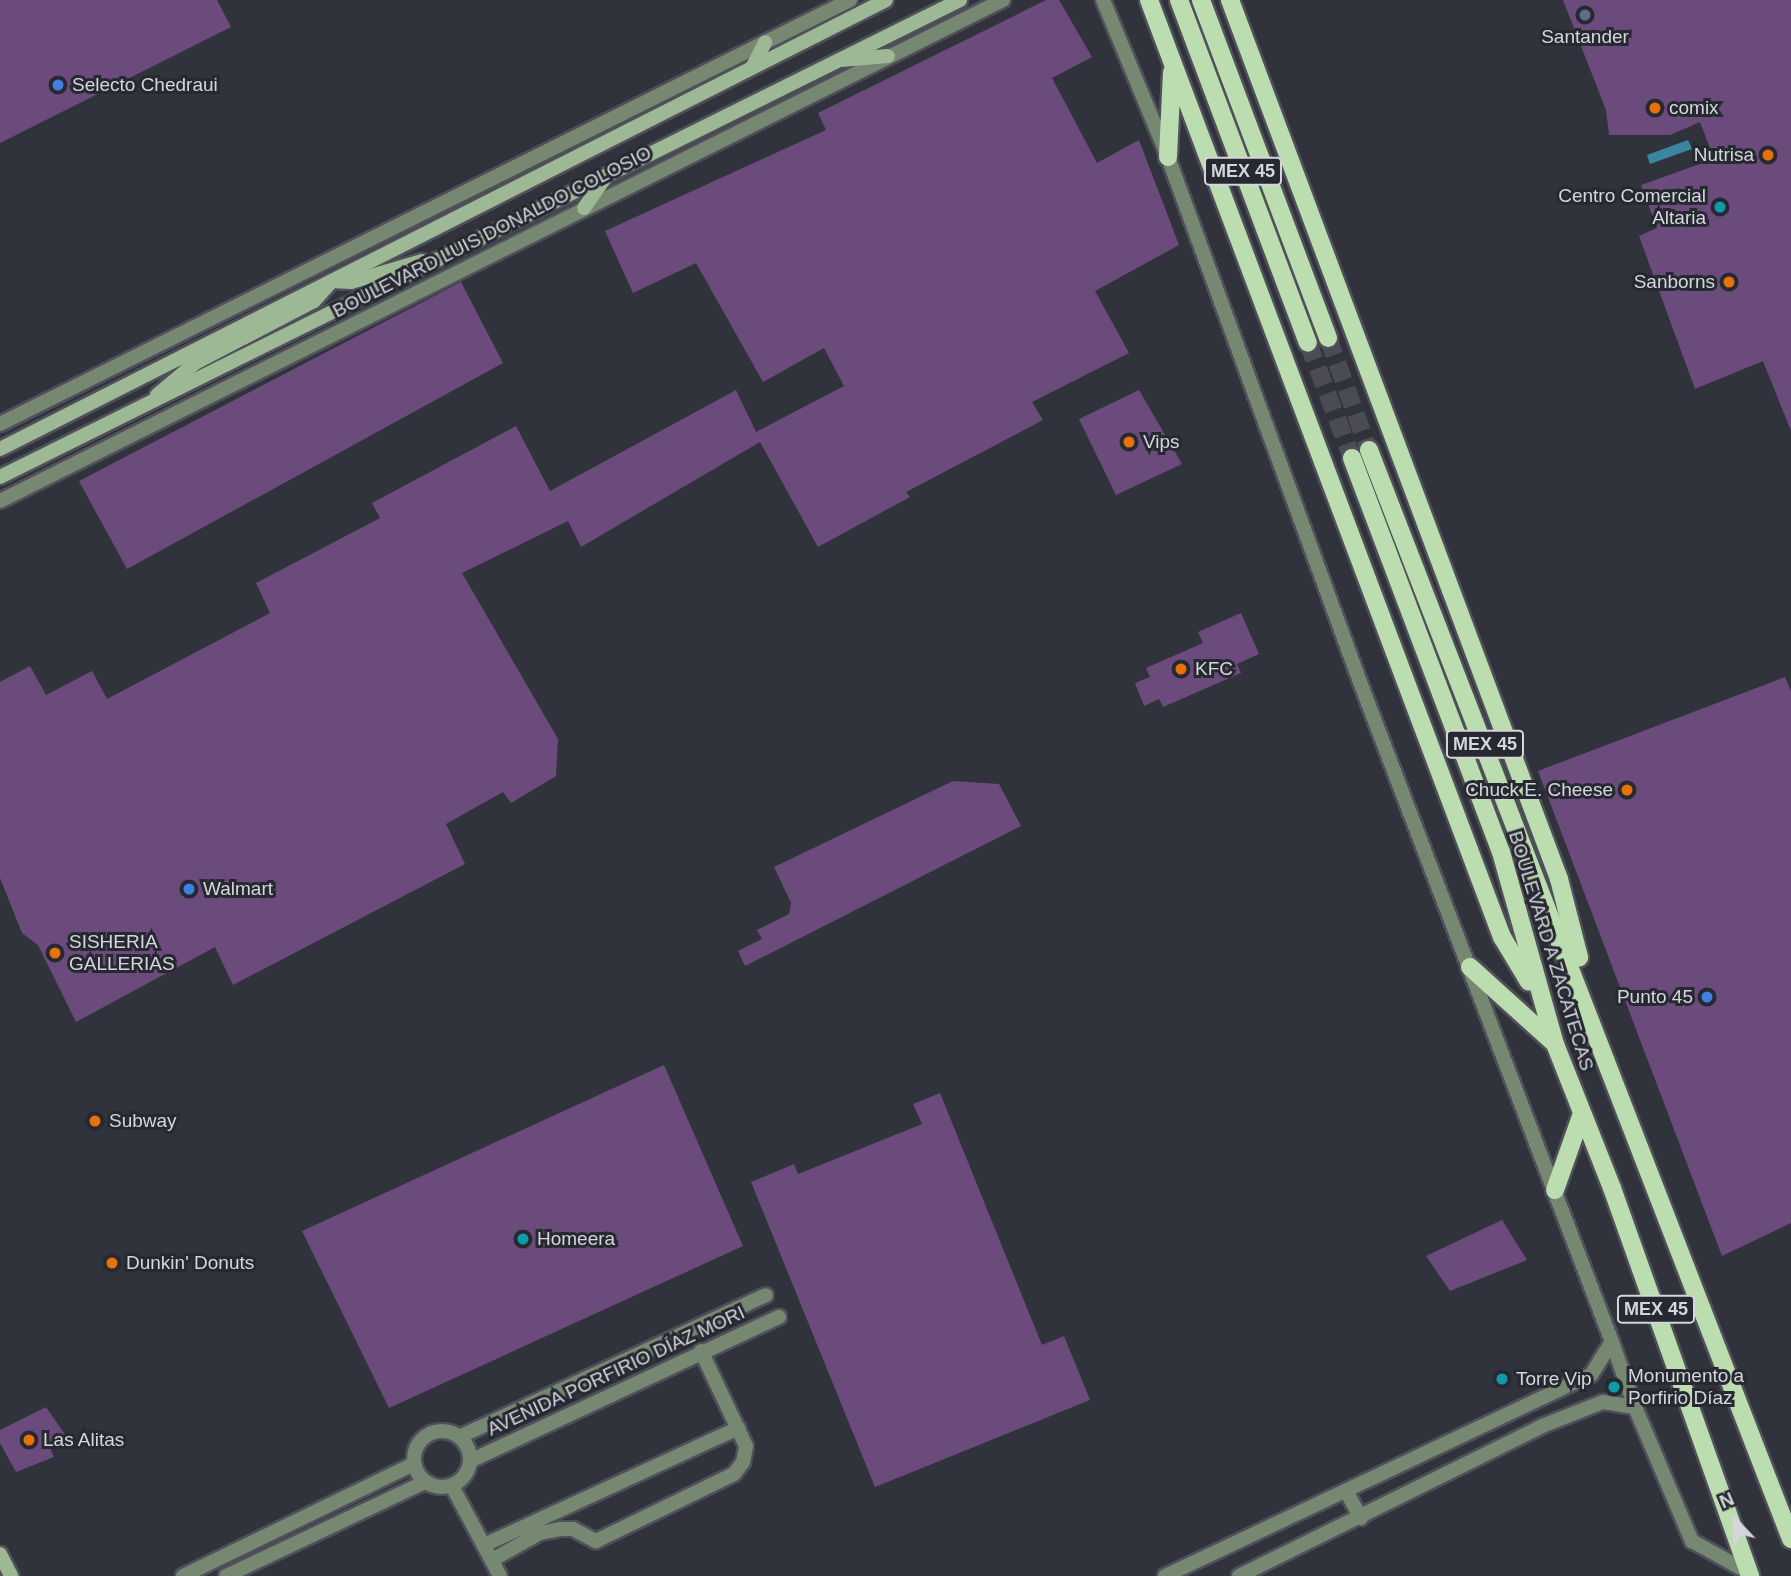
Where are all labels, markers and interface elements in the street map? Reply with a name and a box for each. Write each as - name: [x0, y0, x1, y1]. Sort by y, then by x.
- marker: Santander: [1577, 7, 1593, 23]
- place label: Santander: [1541, 26, 1629, 48]
- place label: Selecto Chedraui: [72, 74, 218, 96]
- marker: Selecto Chedraui: [50, 77, 66, 93]
- place label: comix: [1669, 97, 1719, 119]
- marker: comix: [1647, 100, 1663, 116]
- street label: BOULEVARD LUIS DONALDO COLOSIO: [329, 141, 655, 323]
- place label: Nutrisa: [1694, 144, 1754, 166]
- marker: Nutrisa: [1760, 147, 1776, 163]
- road number: MEX 45: [1203, 156, 1283, 186]
- place label: Centro Comercial Altaria: [1558, 185, 1706, 229]
- marker: Centro Comercial Altaria: [1712, 199, 1728, 215]
- place label: Sanborns: [1634, 271, 1715, 293]
- marker: Sanborns: [1721, 274, 1737, 290]
- place label: Vips: [1143, 431, 1180, 453]
- marker: Vips: [1121, 434, 1137, 450]
- place label: KFC: [1195, 658, 1233, 680]
- marker: KFC: [1173, 661, 1189, 677]
- road number: MEX 45: [1445, 730, 1525, 758]
- place label: Chuck E. Cheese: [1465, 779, 1613, 801]
- marker: Chuck E. Cheese: [1619, 782, 1635, 798]
- street label: BOULEVARD A ZACATECAS: [1503, 827, 1599, 1075]
- place label: Walmart: [203, 878, 273, 900]
- marker: Walmart: [181, 881, 197, 897]
- place label: SISHERIA GALLERIAS: [69, 931, 175, 975]
- marker: SISHERIA GALLERIAS: [47, 945, 63, 961]
- place label: Punto 45: [1617, 986, 1693, 1008]
- marker: Punto 45: [1699, 989, 1715, 1005]
- place label: Subway: [109, 1110, 177, 1132]
- marker: Subway: [87, 1113, 103, 1129]
- place label: Homeera: [537, 1228, 615, 1250]
- marker: Homeera: [515, 1231, 531, 1247]
- place label: Dunkin' Donuts: [126, 1252, 254, 1274]
- marker: Dunkin' Donuts: [104, 1255, 120, 1271]
- road number: MEX 45: [1616, 1294, 1696, 1324]
- street label: AVENIDA PORFIRIO DÍAZ MORI: [483, 1301, 749, 1441]
- place label: Monumento a Porfirio Díaz: [1628, 1365, 1744, 1409]
- place label: Torre Vip: [1516, 1368, 1592, 1390]
- marker: Torre Vip: [1494, 1371, 1510, 1387]
- marker: Monumento a Porfirio Díaz: [1606, 1379, 1622, 1395]
- place label: Las Alitas: [43, 1429, 125, 1451]
- marker: Las Alitas: [21, 1432, 37, 1448]
- north arrow: [1700, 1485, 1770, 1555]
- text: N: [1716, 1488, 1737, 1513]

